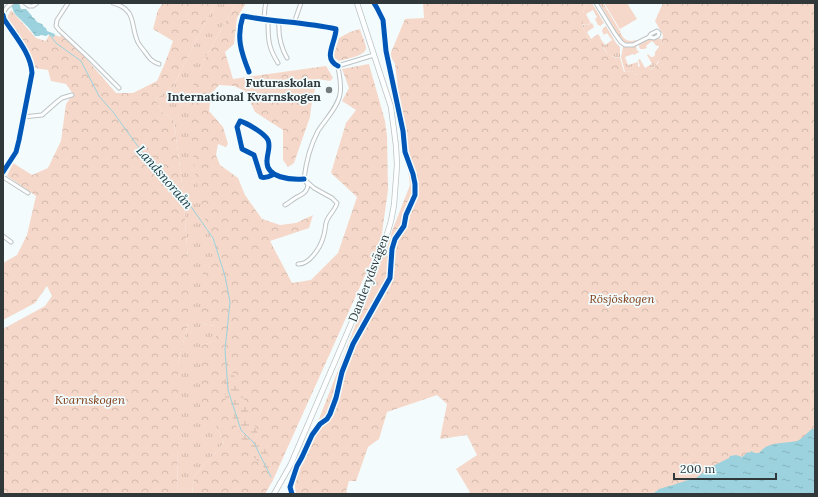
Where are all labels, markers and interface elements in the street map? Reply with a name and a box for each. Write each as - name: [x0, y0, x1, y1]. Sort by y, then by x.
- place label: Futuraskolan International Kvarnskogen: [167, 75, 321, 104]
- marker: Futuraskolan International Kvarnskogen: [324, 85, 334, 95]
- water label: Landsnoraån: [133, 142, 197, 212]
- street label: Danderydsvägen: [345, 232, 392, 324]
- park label: Rösjöskogen: [589, 291, 655, 306]
- park label: Kvarnskogen: [55, 392, 126, 407]
- scale bar: [674, 455, 776, 481]
- text: 200 m: [680, 461, 716, 476]

